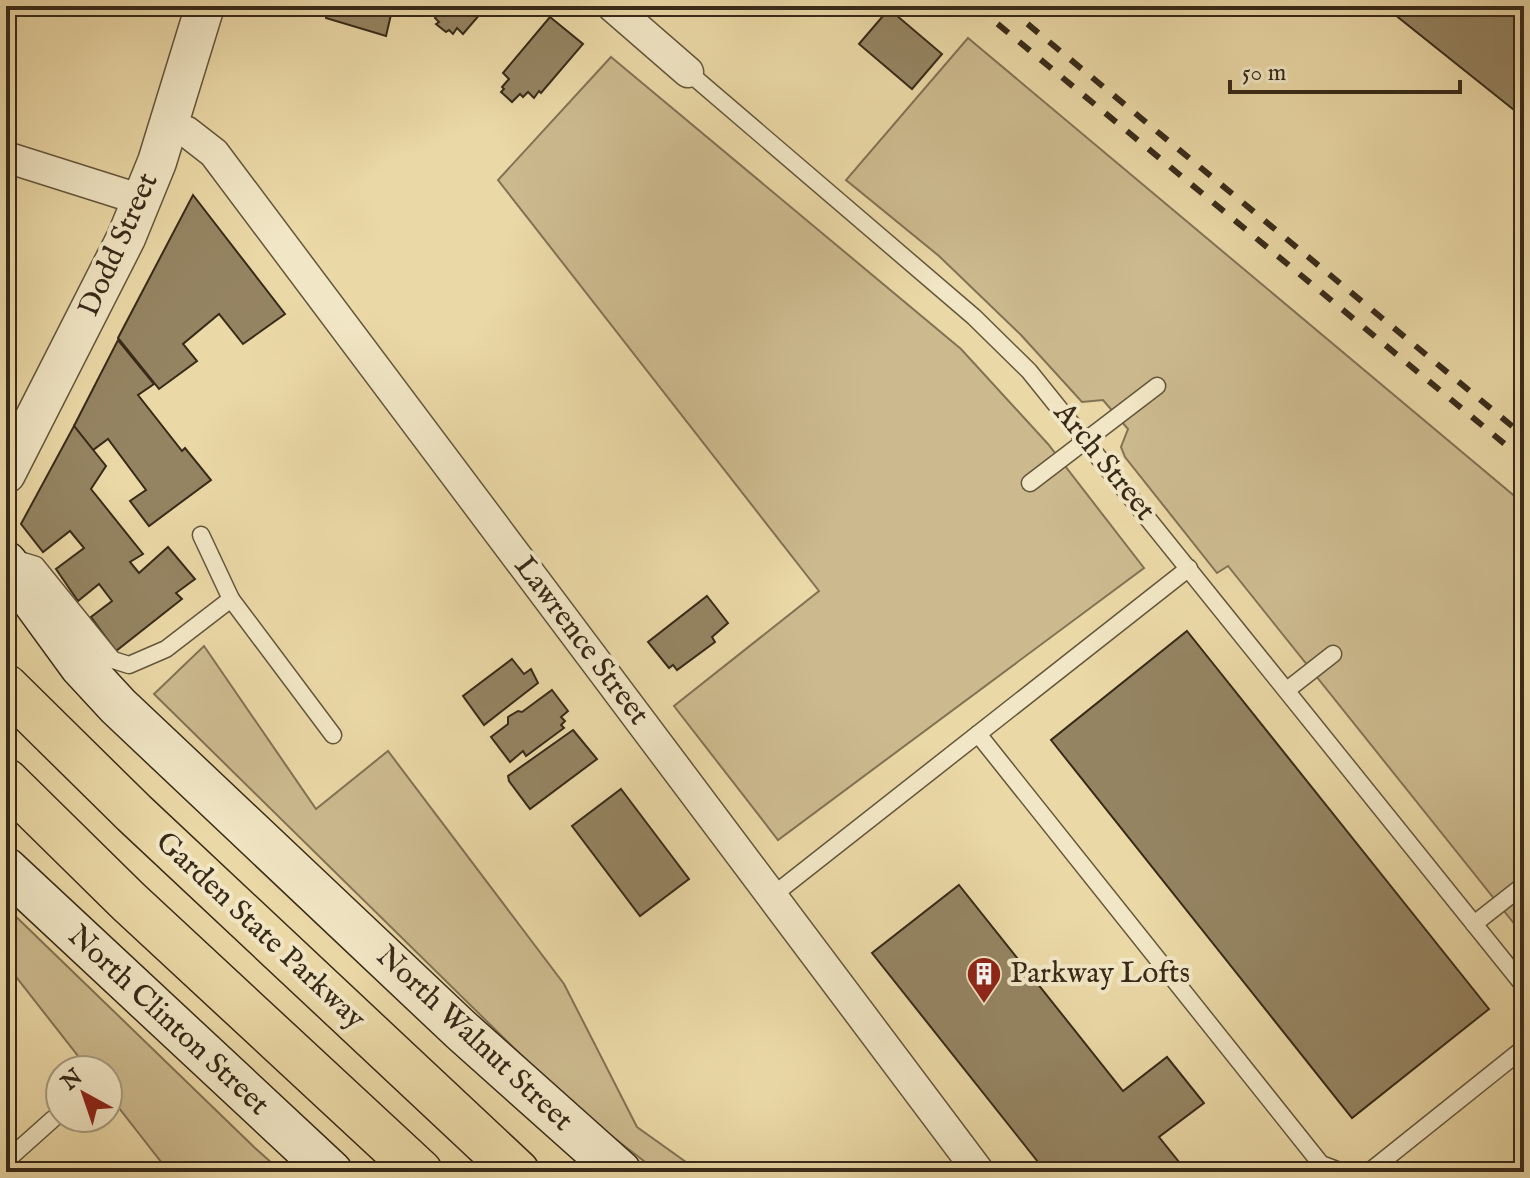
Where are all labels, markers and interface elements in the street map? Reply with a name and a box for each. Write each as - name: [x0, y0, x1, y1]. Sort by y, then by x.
- scale bar: [1230, 44, 1460, 94]
- text: 50 m: [1242, 58, 1286, 89]
- street label: Dodd Street: [70, 167, 168, 323]
- street label: Arch Street: [1044, 394, 1163, 529]
- street label: Lawrence Street: [505, 549, 657, 733]
- street label: Garden State Parkway: [147, 824, 373, 1038]
- street label: North Clinton Street: [60, 919, 276, 1123]
- street label: North Walnut Street: [368, 938, 580, 1140]
- building icon: Parkway Lofts: [965, 955, 1003, 1005]
- place label: Parkway Lofts: [1010, 955, 1190, 993]
- north arrow: [44, 1054, 124, 1134]

